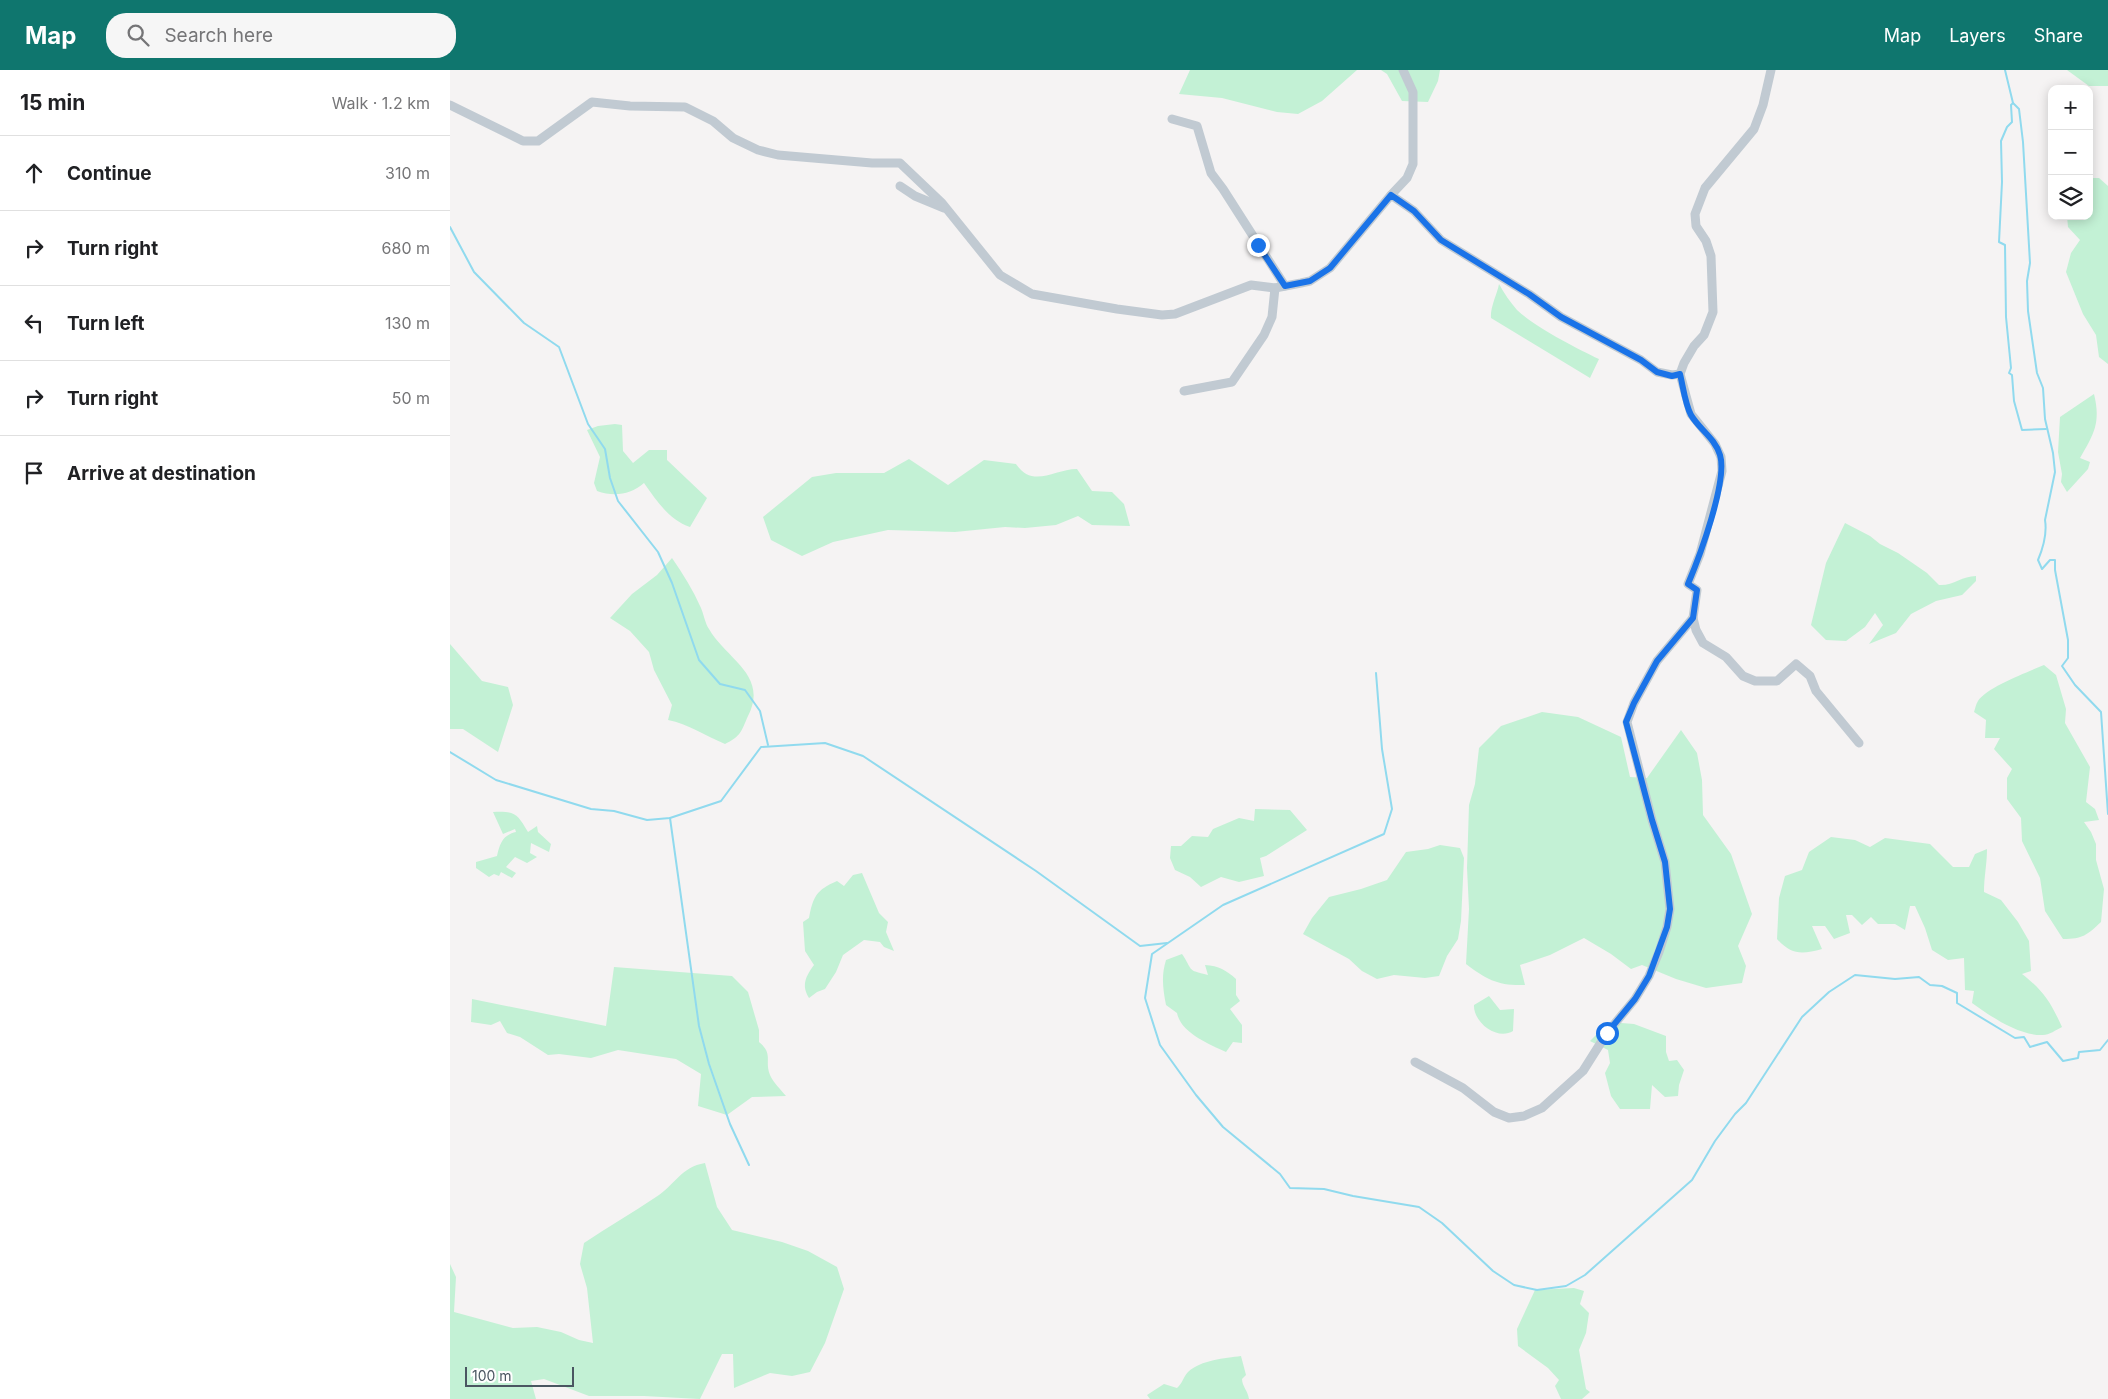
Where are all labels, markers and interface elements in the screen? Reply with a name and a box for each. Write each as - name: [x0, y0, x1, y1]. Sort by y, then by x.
- search box: [106, 13, 456, 58]
- text: Map: [25, 21, 76, 50]
- icon: search: [124, 21, 152, 49]
- text: Search here: [164, 24, 273, 47]
- text: Map: [1884, 25, 1921, 46]
- text: Layers: [1949, 25, 2006, 46]
- text: Share: [2034, 25, 2083, 46]
- map controls: [2048, 85, 2093, 220]
- button: +: [2048, 85, 2093, 130]
- text: 15 min: [20, 90, 85, 115]
- text: Walk · 1.2 km: [332, 93, 430, 113]
- button: −: [2048, 130, 2093, 175]
- icon: ahead: [20, 159, 48, 187]
- text: Continue: [67, 162, 152, 185]
- text: 310 m: [385, 163, 430, 183]
- button: layers: [2048, 175, 2093, 220]
- icon: right: [20, 234, 48, 262]
- route end: [1247, 234, 1270, 257]
- text: Turn right: [67, 237, 158, 260]
- text: 680 m: [382, 238, 430, 258]
- icon: left: [20, 309, 48, 337]
- text: Turn left: [67, 312, 145, 335]
- text: 130 m: [385, 313, 430, 333]
- icon: right: [20, 384, 48, 412]
- text: Turn right: [67, 387, 158, 410]
- text: 50 m: [392, 388, 430, 408]
- icon: arrive: [20, 459, 48, 487]
- text: Arrive at destination: [67, 462, 256, 485]
- route start: [1596, 1022, 1619, 1045]
- scale bar: [465, 1364, 574, 1387]
- text: 100 m: [472, 1367, 512, 1384]

